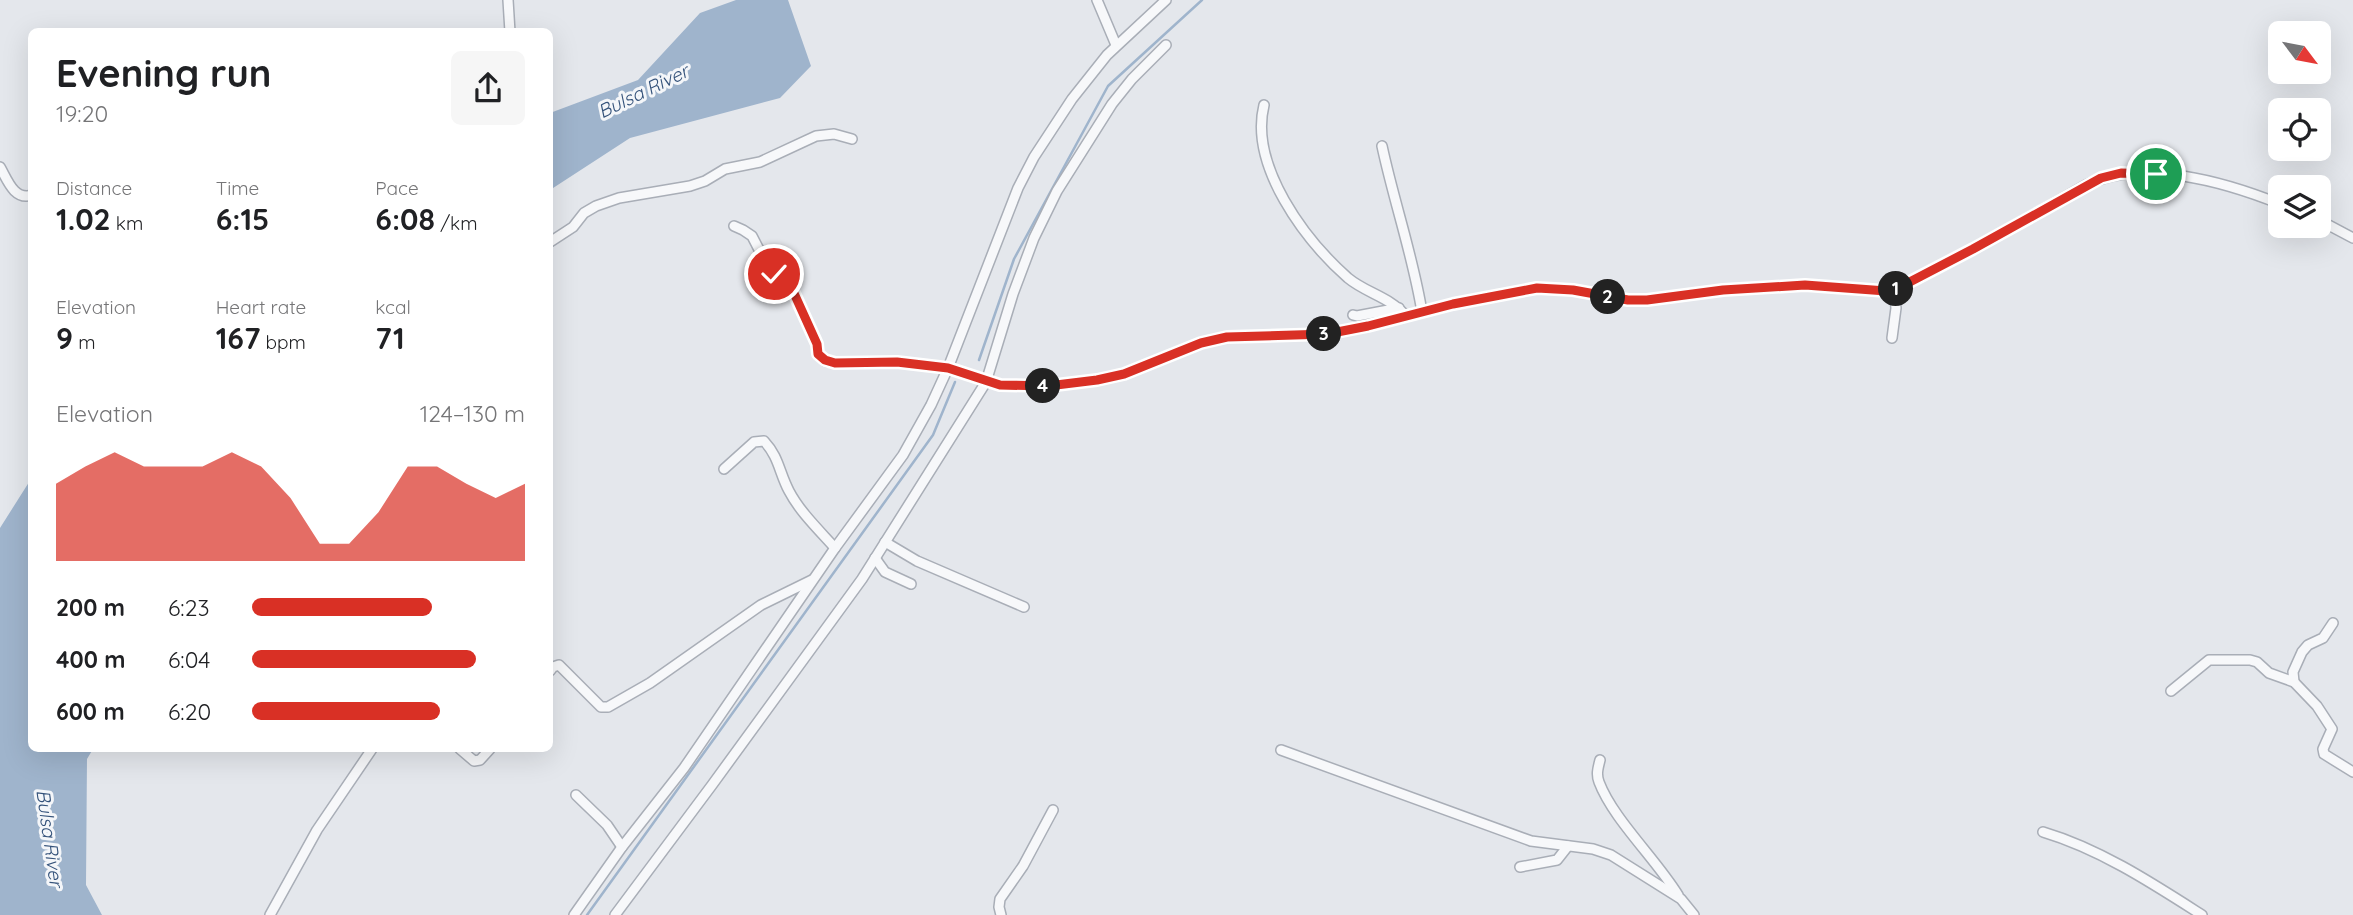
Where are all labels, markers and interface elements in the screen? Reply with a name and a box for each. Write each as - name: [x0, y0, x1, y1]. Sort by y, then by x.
- north arrow: [2268, 21, 2331, 84]
- map controls: [2268, 21, 2331, 238]
- text: Evening run: [56, 49, 271, 97]
- button: share: [451, 51, 525, 125]
- water label: Bulsa River: [594, 58, 695, 123]
- button: locate: [2268, 98, 2331, 161]
- text: 19:20: [56, 99, 108, 128]
- pin: [2126, 144, 2186, 204]
- icon: arrive: [2137, 155, 2175, 193]
- button: layers: [2268, 175, 2331, 238]
- text: Distance: [56, 176, 132, 200]
- text: Time: [216, 176, 259, 200]
- text: Pace: [375, 176, 419, 200]
- text: 1.02: [56, 200, 111, 238]
- text: 6:15: [216, 200, 269, 238]
- text: 6:08: [375, 200, 435, 238]
- text: km: [111, 211, 143, 235]
- text: /km: [435, 211, 478, 235]
- pin: [744, 244, 804, 304]
- icon: check: [755, 255, 793, 293]
- pin: 1: [1878, 272, 1913, 306]
- text: 1: [1892, 276, 1899, 300]
- pin: 2: [1590, 280, 1626, 314]
- text: 2: [1602, 284, 1613, 308]
- text: Elevation: [56, 295, 136, 319]
- text: Heart rate: [216, 295, 306, 319]
- text: kcal: [375, 295, 411, 319]
- pin: 3: [1306, 316, 1342, 352]
- text: 9: [56, 319, 73, 357]
- text: 167: [216, 319, 260, 357]
- text: 71: [375, 319, 405, 357]
- text: 3: [1318, 321, 1329, 345]
- text: m: [73, 330, 96, 354]
- text: bpm: [260, 330, 306, 354]
- pin: 4: [1026, 368, 1060, 404]
- text: 4: [1037, 373, 1048, 397]
- text: Elevation: [56, 399, 153, 428]
- text: 124–130 m: [420, 399, 525, 428]
- text: 200 m: [56, 593, 125, 622]
- text: 6:23: [168, 593, 209, 622]
- text: 400 m: [56, 645, 125, 674]
- text: 6:04: [168, 645, 210, 674]
- text: 600 m: [56, 697, 125, 726]
- text: 6:20: [168, 697, 211, 726]
- water label: Bulsa River: [31, 788, 69, 891]

